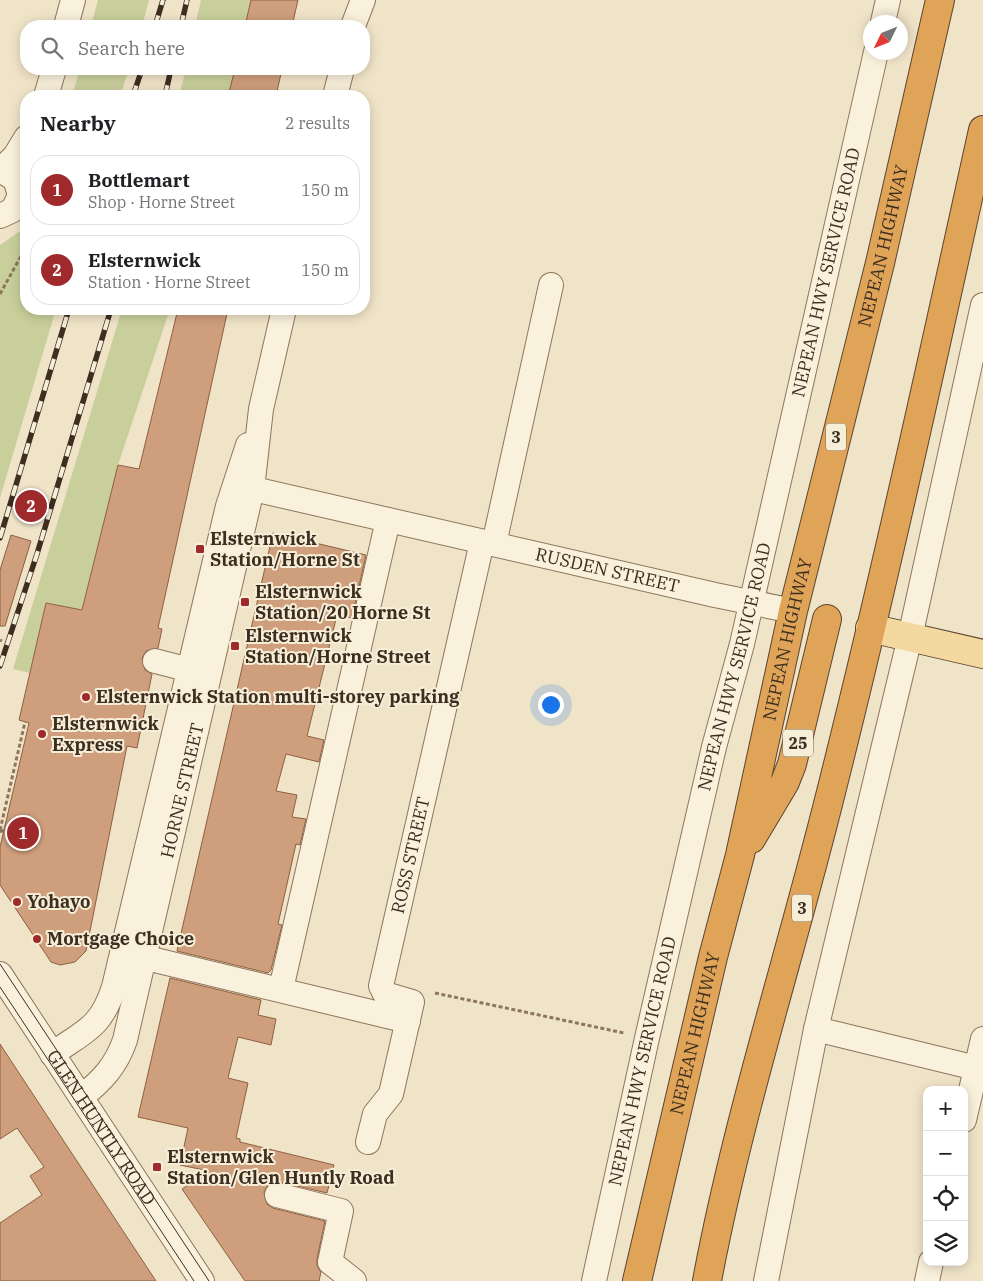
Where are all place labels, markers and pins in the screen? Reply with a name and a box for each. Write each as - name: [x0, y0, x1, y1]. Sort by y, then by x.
- pin: 2: [15, 487, 47, 525]
- place label: Elsternwick Station/Horne St: [210, 527, 360, 571]
- marker: Elsternwick Station/Horne St: [194, 543, 206, 555]
- place label: Elsternwick Station/20 Horne St: [255, 580, 431, 624]
- marker: Elsternwick Station/20 Horne St: [239, 596, 251, 608]
- place label: Elsternwick Station/Horne Street: [245, 624, 431, 668]
- marker: Elsternwick Station/Horne Street: [229, 640, 241, 652]
- place label: Elsternwick Station multi-storey parking: [96, 685, 460, 708]
- marker: Elsternwick Station multi-storey parking: [80, 691, 92, 703]
- place label: Elsternwick Express: [52, 712, 159, 756]
- marker: Elsternwick Express: [36, 728, 48, 740]
- pin: 1: [7, 814, 39, 852]
- place label: Yohayo: [27, 890, 90, 913]
- marker: Yohayo: [11, 896, 23, 908]
- place label: Mortgage Choice: [47, 927, 194, 950]
- marker: Mortgage Choice: [31, 933, 43, 945]
- place label: Elsternwick Station/Glen Huntly Road: [167, 1145, 395, 1189]
- marker: Elsternwick Station/Glen Huntly Road: [151, 1161, 163, 1173]

